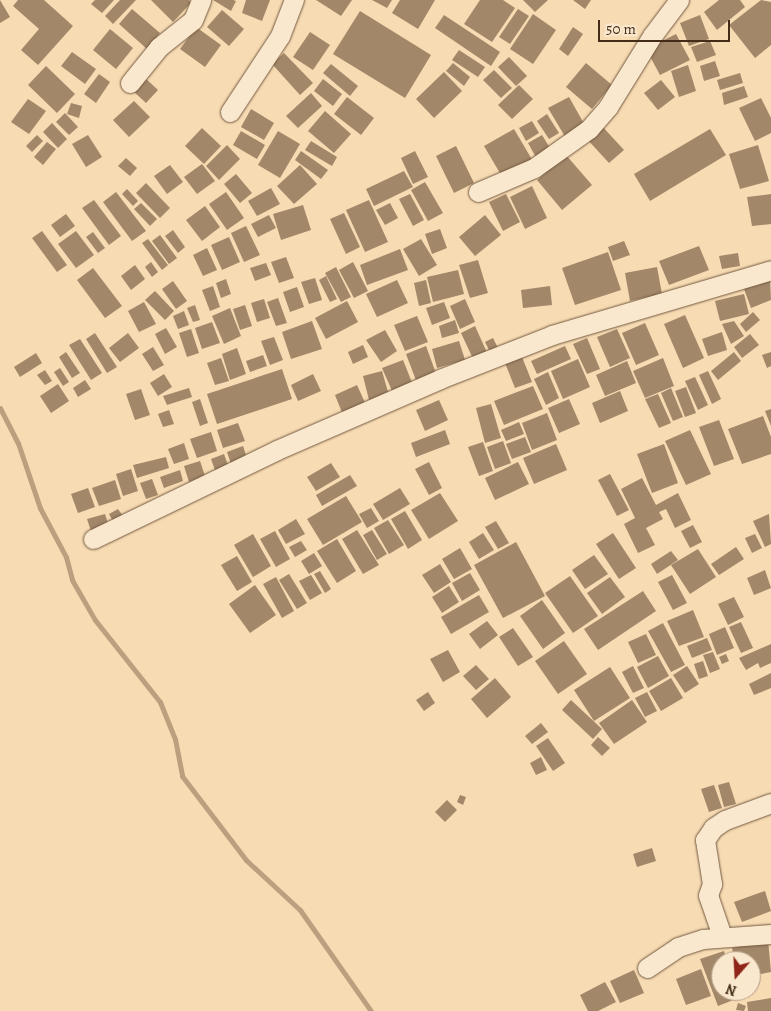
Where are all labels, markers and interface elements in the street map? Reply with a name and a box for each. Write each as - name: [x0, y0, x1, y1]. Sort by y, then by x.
- scale bar: [601, 10, 734, 42]
- text: 50 m: [606, 19, 636, 39]
- north arrow: [711, 951, 761, 1001]
- text: N: [723, 979, 739, 1000]

